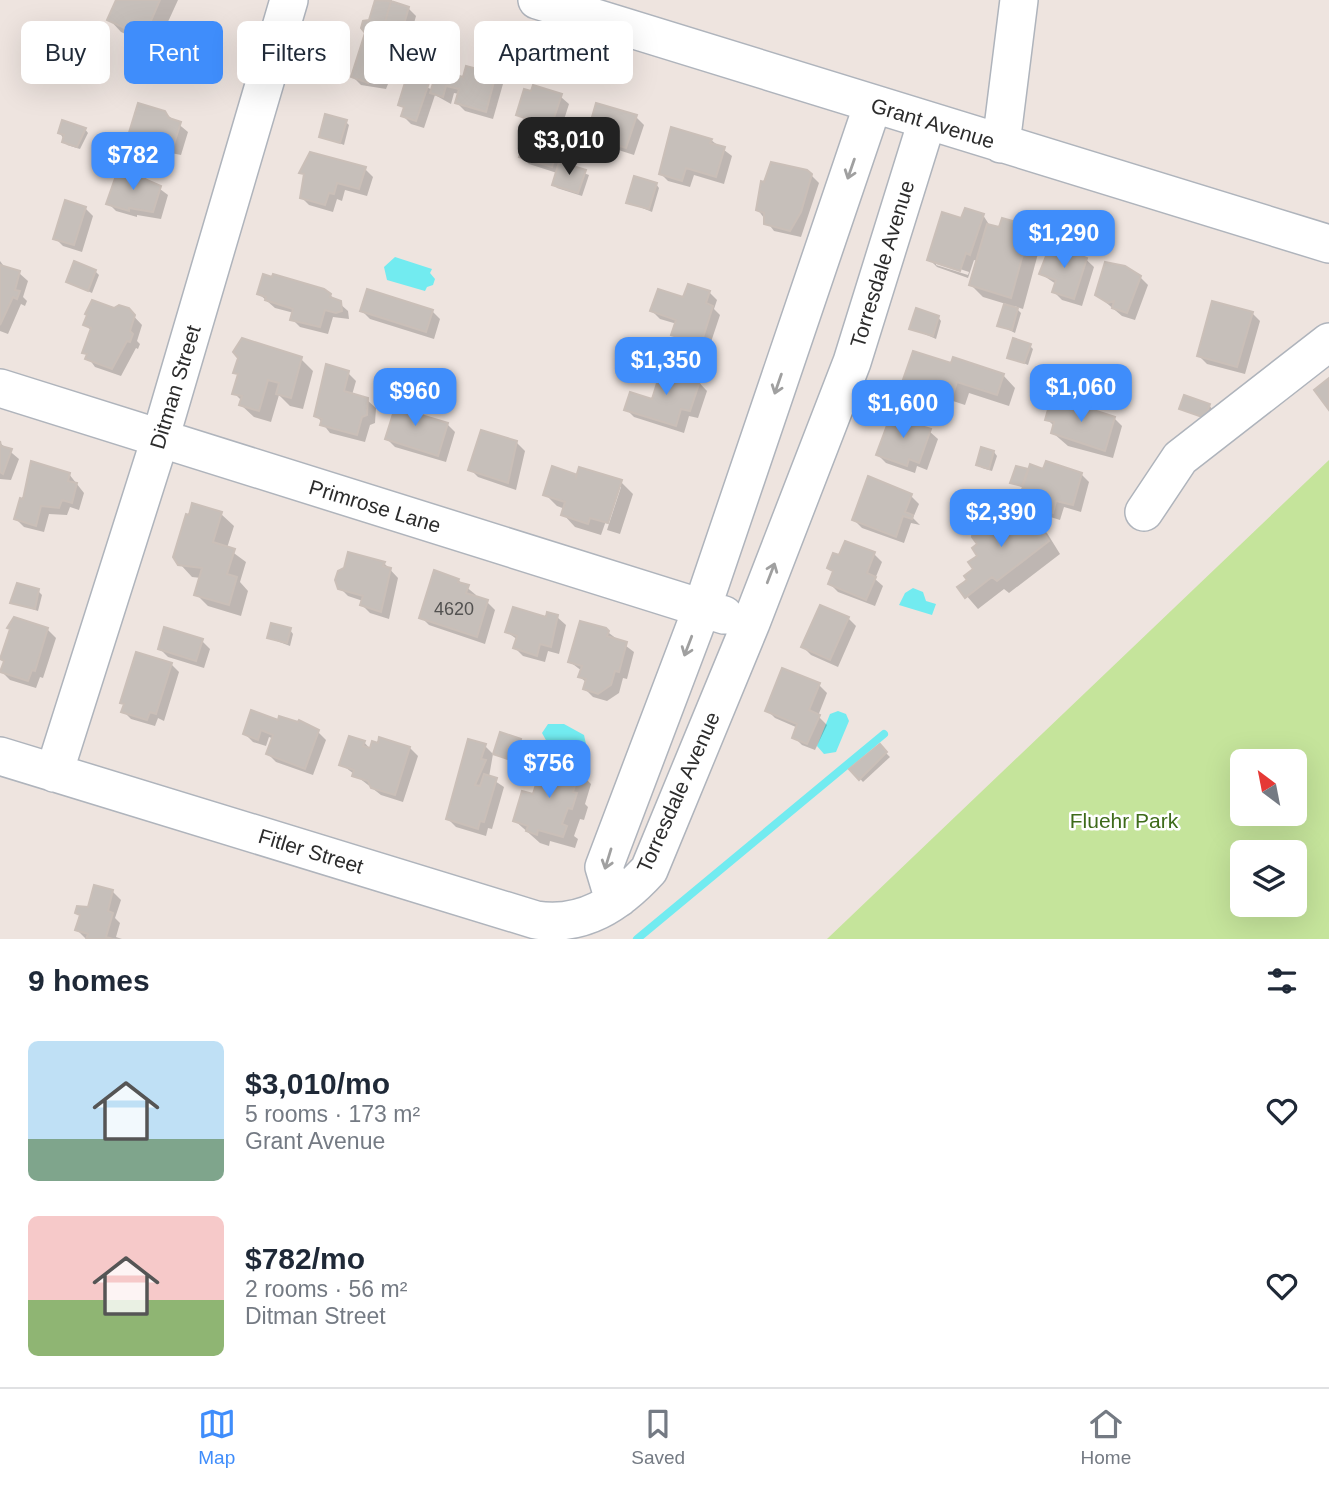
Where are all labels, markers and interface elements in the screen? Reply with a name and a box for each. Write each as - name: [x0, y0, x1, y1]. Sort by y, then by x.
- chip: Buy: [21, 21, 110, 84]
- chip: Rent: [124, 21, 223, 84]
- chip: Filters: [237, 21, 350, 84]
- chip: New: [364, 21, 460, 84]
- chip: Apartment: [474, 21, 633, 84]
- street label: Grant Avenue: [868, 93, 998, 153]
- pin: $3,010: [512, 118, 626, 177]
- text: $3,010: [534, 127, 604, 153]
- pin: $782: [92, 132, 174, 192]
- text: $782: [107, 142, 159, 168]
- one-way arrow: [844, 157, 856, 179]
- street label: Torresdale Avenue: [846, 178, 918, 350]
- pin: $1,290: [1007, 210, 1121, 270]
- text: $1,290: [1029, 220, 1099, 246]
- street label: Ditman Street: [145, 322, 205, 452]
- pin: $1,350: [609, 338, 723, 397]
- text: $1,350: [631, 347, 701, 373]
- pin: $1,060: [1024, 364, 1138, 424]
- pin: $960: [374, 368, 456, 428]
- one-way arrow: [771, 373, 783, 395]
- text: $1,060: [1046, 374, 1116, 400]
- text: $960: [389, 378, 441, 404]
- pin: $1,600: [846, 380, 960, 440]
- text: $1,600: [868, 390, 938, 416]
- street label: Primrose Lane: [306, 475, 444, 537]
- pin: $2,390: [944, 490, 1058, 549]
- text: $2,390: [966, 499, 1036, 525]
- one-way arrow: [765, 562, 778, 584]
- house number: 4620: [434, 599, 474, 619]
- one-way arrow: [680, 634, 693, 656]
- street label: Torresdale Avenue: [632, 708, 724, 876]
- pin: $756: [508, 740, 590, 800]
- north arrow: [1230, 749, 1307, 826]
- map controls: [1230, 749, 1307, 917]
- text: $756: [523, 750, 575, 776]
- park label: Fluehr Park: [1070, 809, 1179, 832]
- street label: Fitler Street: [256, 824, 366, 878]
- button: layers: [1230, 840, 1307, 917]
- one-way arrow: [601, 847, 614, 869]
- icon: filters: [1263, 962, 1301, 1000]
- text: 9 homes: [28, 964, 150, 997]
- text: $3,010/mo: [245, 1067, 390, 1100]
- icon: home: [84, 1069, 168, 1153]
- icon: heart: [1263, 1092, 1301, 1130]
- text: 5 rooms · 173 m²: [245, 1101, 420, 1127]
- text: Grant Avenue: [245, 1128, 385, 1154]
- text: $782/mo: [245, 1242, 365, 1275]
- icon: home: [84, 1244, 168, 1328]
- icon: heart: [1263, 1267, 1301, 1305]
- text: 2 rooms · 56 m²: [245, 1276, 407, 1302]
- text: Ditman Street: [245, 1303, 386, 1329]
- tab: Map: [198, 1405, 236, 1469]
- tab: Saved: [631, 1405, 685, 1469]
- tab: Home: [1081, 1405, 1131, 1469]

